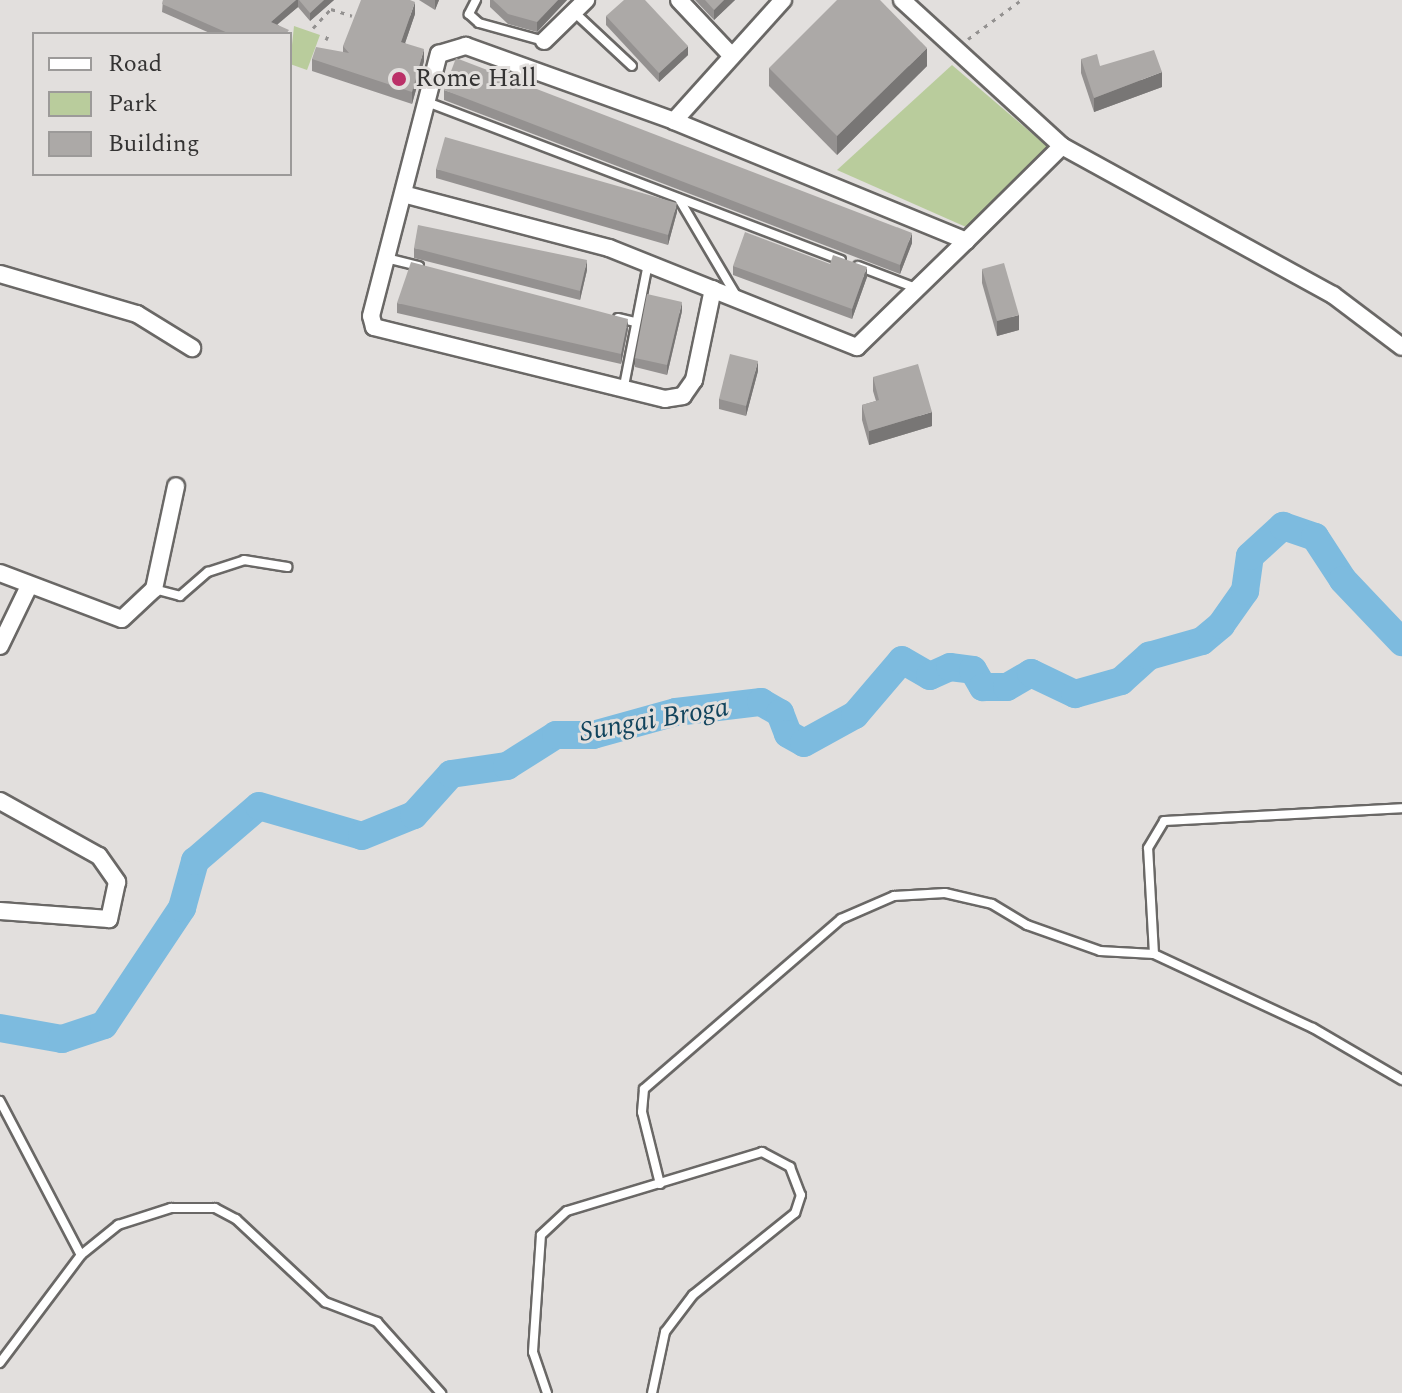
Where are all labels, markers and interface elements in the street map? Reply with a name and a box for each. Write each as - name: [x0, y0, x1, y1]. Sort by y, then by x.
- legend: [32, 32, 292, 176]
- text: Road: [108, 46, 162, 82]
- place label: Rome Hall: [415, 63, 537, 95]
- marker: Rome Hall: [390, 70, 408, 88]
- text: Park: [108, 86, 158, 122]
- text: Building: [108, 126, 200, 162]
- water label: Sungai Broga: [577, 690, 731, 750]

